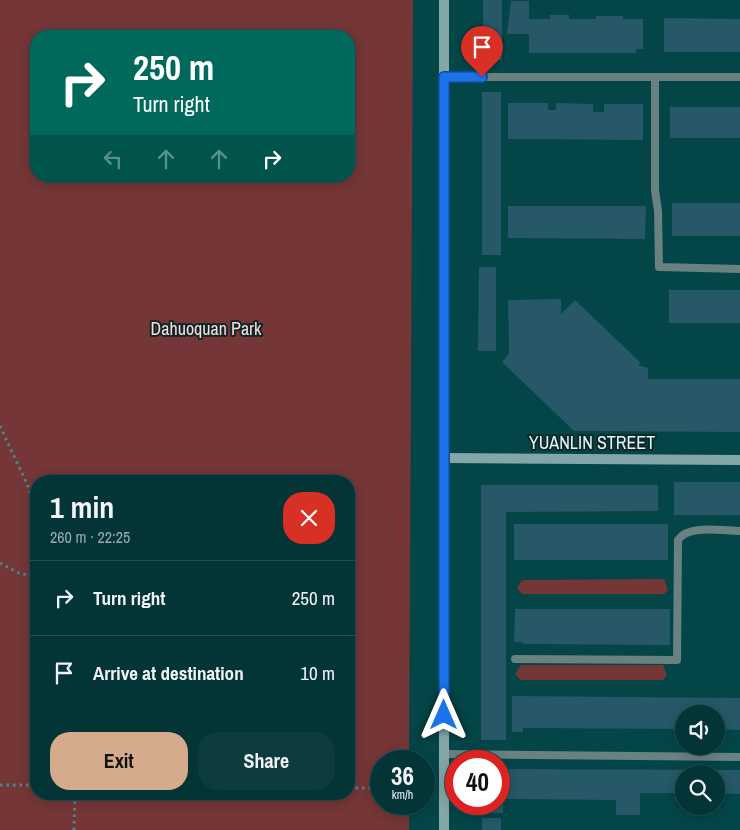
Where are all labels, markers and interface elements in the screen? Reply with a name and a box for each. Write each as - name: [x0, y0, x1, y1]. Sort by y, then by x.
- pin: [461, 26, 503, 77]
- icon: arrive: [468, 33, 496, 61]
- text: 250 m: [133, 44, 214, 91]
- icon: right: [50, 50, 115, 115]
- text: Turn right: [133, 89, 210, 119]
- icon: left: [99, 145, 127, 173]
- icon: ahead: [152, 145, 180, 173]
- icon: ahead: [205, 145, 233, 173]
- icon: right: [258, 145, 286, 173]
- park label: Dahuoquan Park: [151, 316, 262, 341]
- street label: YUANLIN STREET: [529, 430, 655, 455]
- text: 1 min: [50, 487, 114, 527]
- button: close: [283, 492, 335, 544]
- text: 260 m · 22:25: [50, 526, 130, 548]
- icon: right: [50, 584, 78, 612]
- text: Turn right: [93, 585, 165, 611]
- text: 250 m: [292, 585, 335, 611]
- icon: arrive: [50, 659, 78, 687]
- text: Arrive at destination: [93, 660, 244, 686]
- text: 10 m: [300, 660, 335, 686]
- position arrow: [417, 688, 469, 740]
- map controls: [675, 705, 725, 815]
- button: sound: [675, 705, 725, 755]
- button: Exit: [50, 732, 188, 790]
- button: Share: [198, 732, 335, 790]
- speed limit sign: 40: [445, 750, 510, 815]
- text: 36: [391, 759, 414, 793]
- button: search: [675, 765, 725, 815]
- text: km/h: [392, 787, 413, 803]

